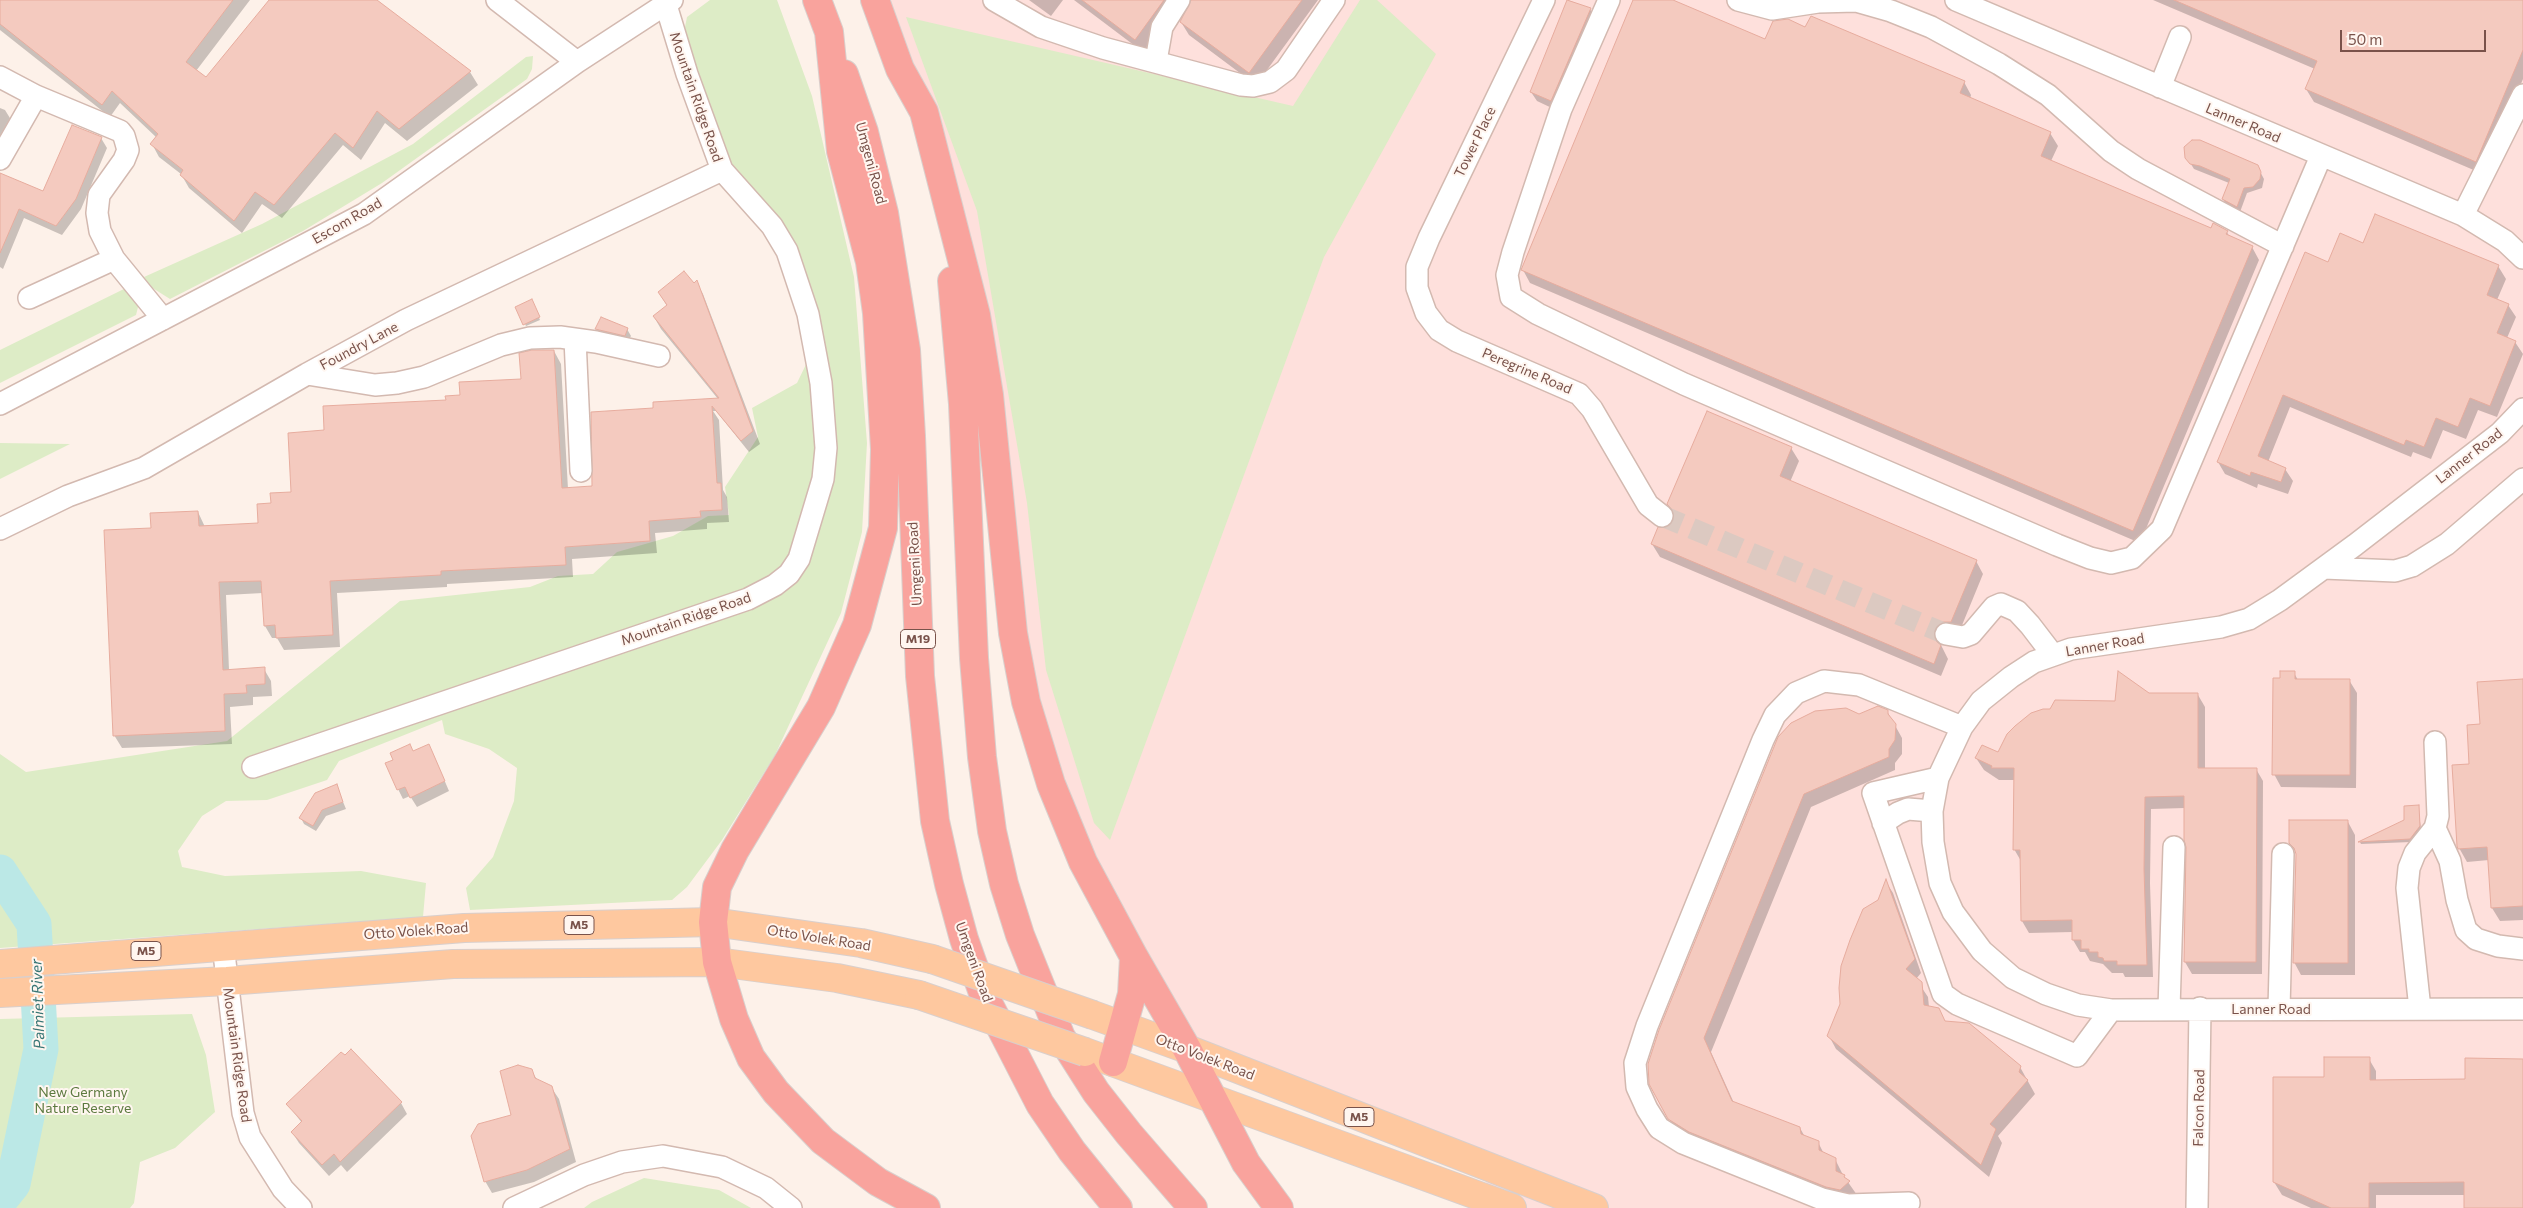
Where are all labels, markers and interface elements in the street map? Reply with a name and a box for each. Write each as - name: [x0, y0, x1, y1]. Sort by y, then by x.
- scale bar: [2343, 20, 2489, 52]
- street label: Mountain Ridge Road: [666, 30, 726, 164]
- text: 50 m: [2348, 30, 2382, 48]
- street label: Lanner Road: [2203, 100, 2283, 146]
- street label: Tower Place: [1451, 104, 1499, 180]
- street label: Umgeni Road: [852, 120, 890, 206]
- street label: Escom Road: [309, 194, 385, 248]
- street label: Foundry Lane: [317, 318, 401, 374]
- street label: Peregrine Road: [1479, 344, 1575, 398]
- street label: Lanner Road: [2432, 425, 2506, 487]
- street label: Umgeni Road: [904, 521, 926, 607]
- street label: Mountain Ridge Road: [619, 589, 753, 649]
- road number: M19: [900, 630, 936, 648]
- street label: Lanner Road: [2064, 630, 2146, 660]
- road number: M5: [564, 916, 594, 934]
- street label: Otto Volek Road: [363, 919, 469, 943]
- street label: Umgeni Road: [952, 920, 996, 1004]
- street label: Otto Volek Road: [766, 922, 872, 954]
- road number: M5: [131, 941, 161, 960]
- water label: Palmiet River: [27, 959, 49, 1049]
- street label: Mountain Ridge Road: [219, 986, 255, 1124]
- street label: Lanner Road: [2231, 1001, 2311, 1017]
- street label: Otto Volek Road: [1153, 1030, 1257, 1084]
- street label: Falcon Road: [2190, 1069, 2208, 1147]
- park label: New Germany Nature Reserve: [35, 1084, 131, 1116]
- road number: M5: [1344, 1108, 1374, 1126]

